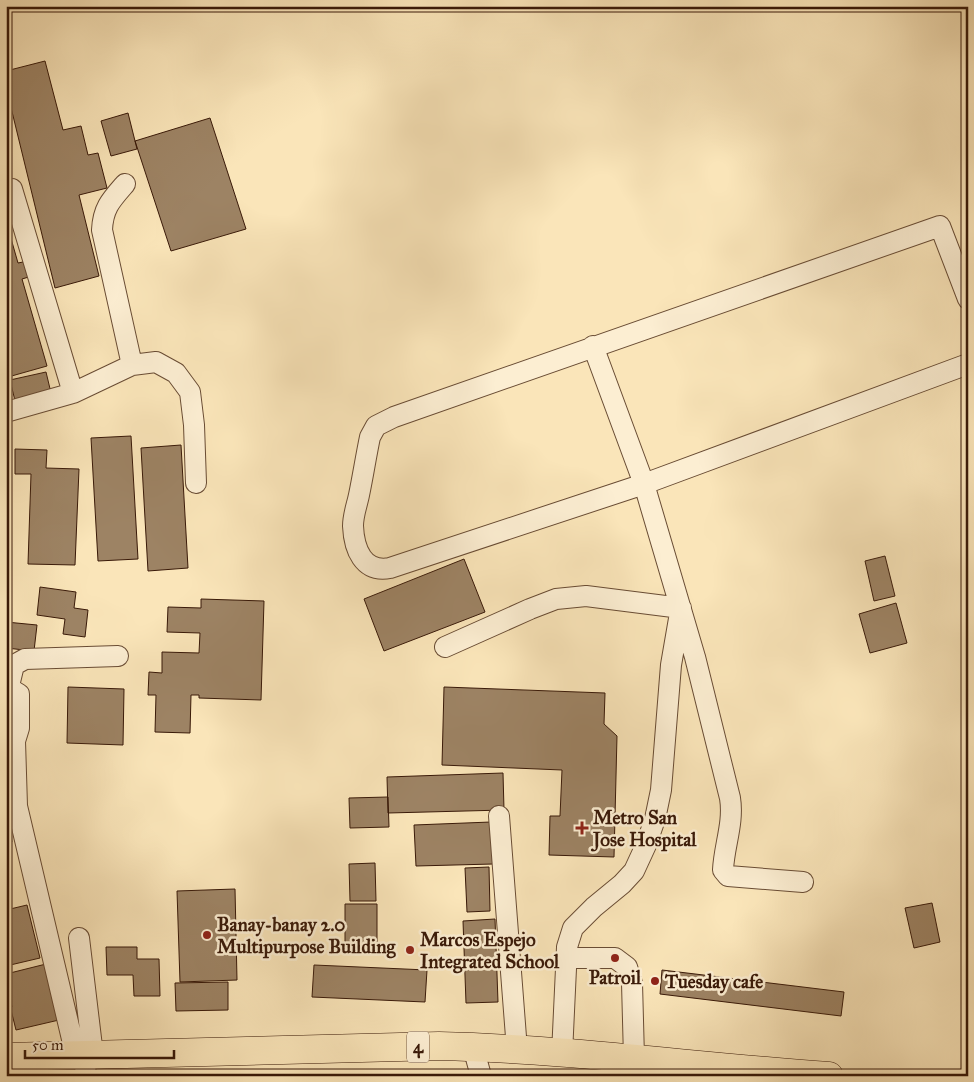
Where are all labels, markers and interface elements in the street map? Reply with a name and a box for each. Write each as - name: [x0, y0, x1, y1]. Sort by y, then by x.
- place label: Metro San Jose Hospital: [590, 806, 697, 852]
- marker: Metro San Jose Hospital: [575, 821, 589, 835]
- place label: Banay-banay 2.0 Multipurpose Building: [217, 913, 396, 959]
- place label: Marcos Espejo Integrated School: [420, 928, 560, 974]
- marker: Banay-banay 2.0 Multipurpose Building: [201, 929, 213, 941]
- marker: Marcos Espejo Integrated School: [404, 944, 416, 956]
- marker: Patroil: [609, 952, 621, 964]
- place label: Patroil: [589, 966, 642, 989]
- place label: Tuesday cafe: [664, 970, 763, 994]
- marker: Tuesday cafe: [649, 975, 661, 987]
- scale bar: [25, 1027, 174, 1059]
- road number: 4: [407, 1032, 429, 1062]
- text: 50 m: [32, 1036, 64, 1054]

